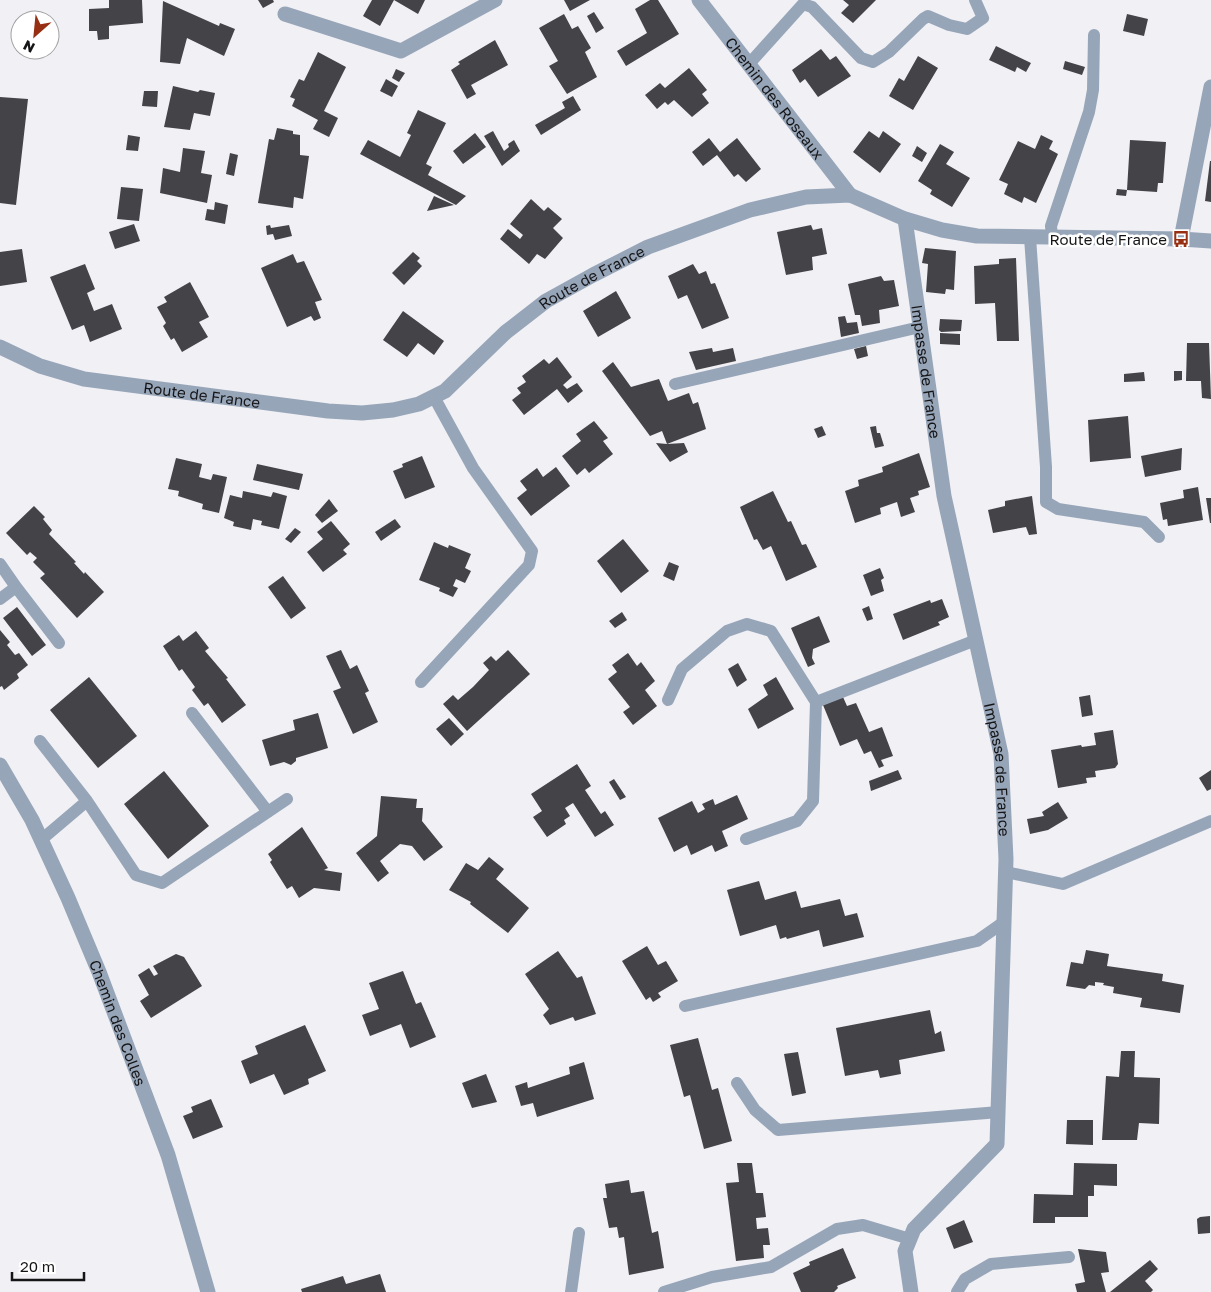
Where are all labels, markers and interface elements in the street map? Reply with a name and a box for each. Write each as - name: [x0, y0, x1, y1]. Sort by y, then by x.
- north arrow: [10, 10, 60, 60]
- street label: Chemin des Roseaux: [722, 33, 828, 163]
- text: N: [20, 37, 37, 57]
- bus stop icon: Route de France: [1171, 229, 1191, 249]
- place label: Route de France: [1050, 230, 1167, 248]
- street label: Route de France: [535, 241, 648, 313]
- street label: Impasse de France: [908, 303, 945, 440]
- street label: Route de France: [142, 378, 262, 411]
- street label: Impasse de France: [981, 701, 1014, 837]
- street label: Chemin des Colles: [86, 957, 150, 1088]
- scale bar: [12, 1250, 85, 1282]
- text: 20 m: [20, 1257, 55, 1275]

